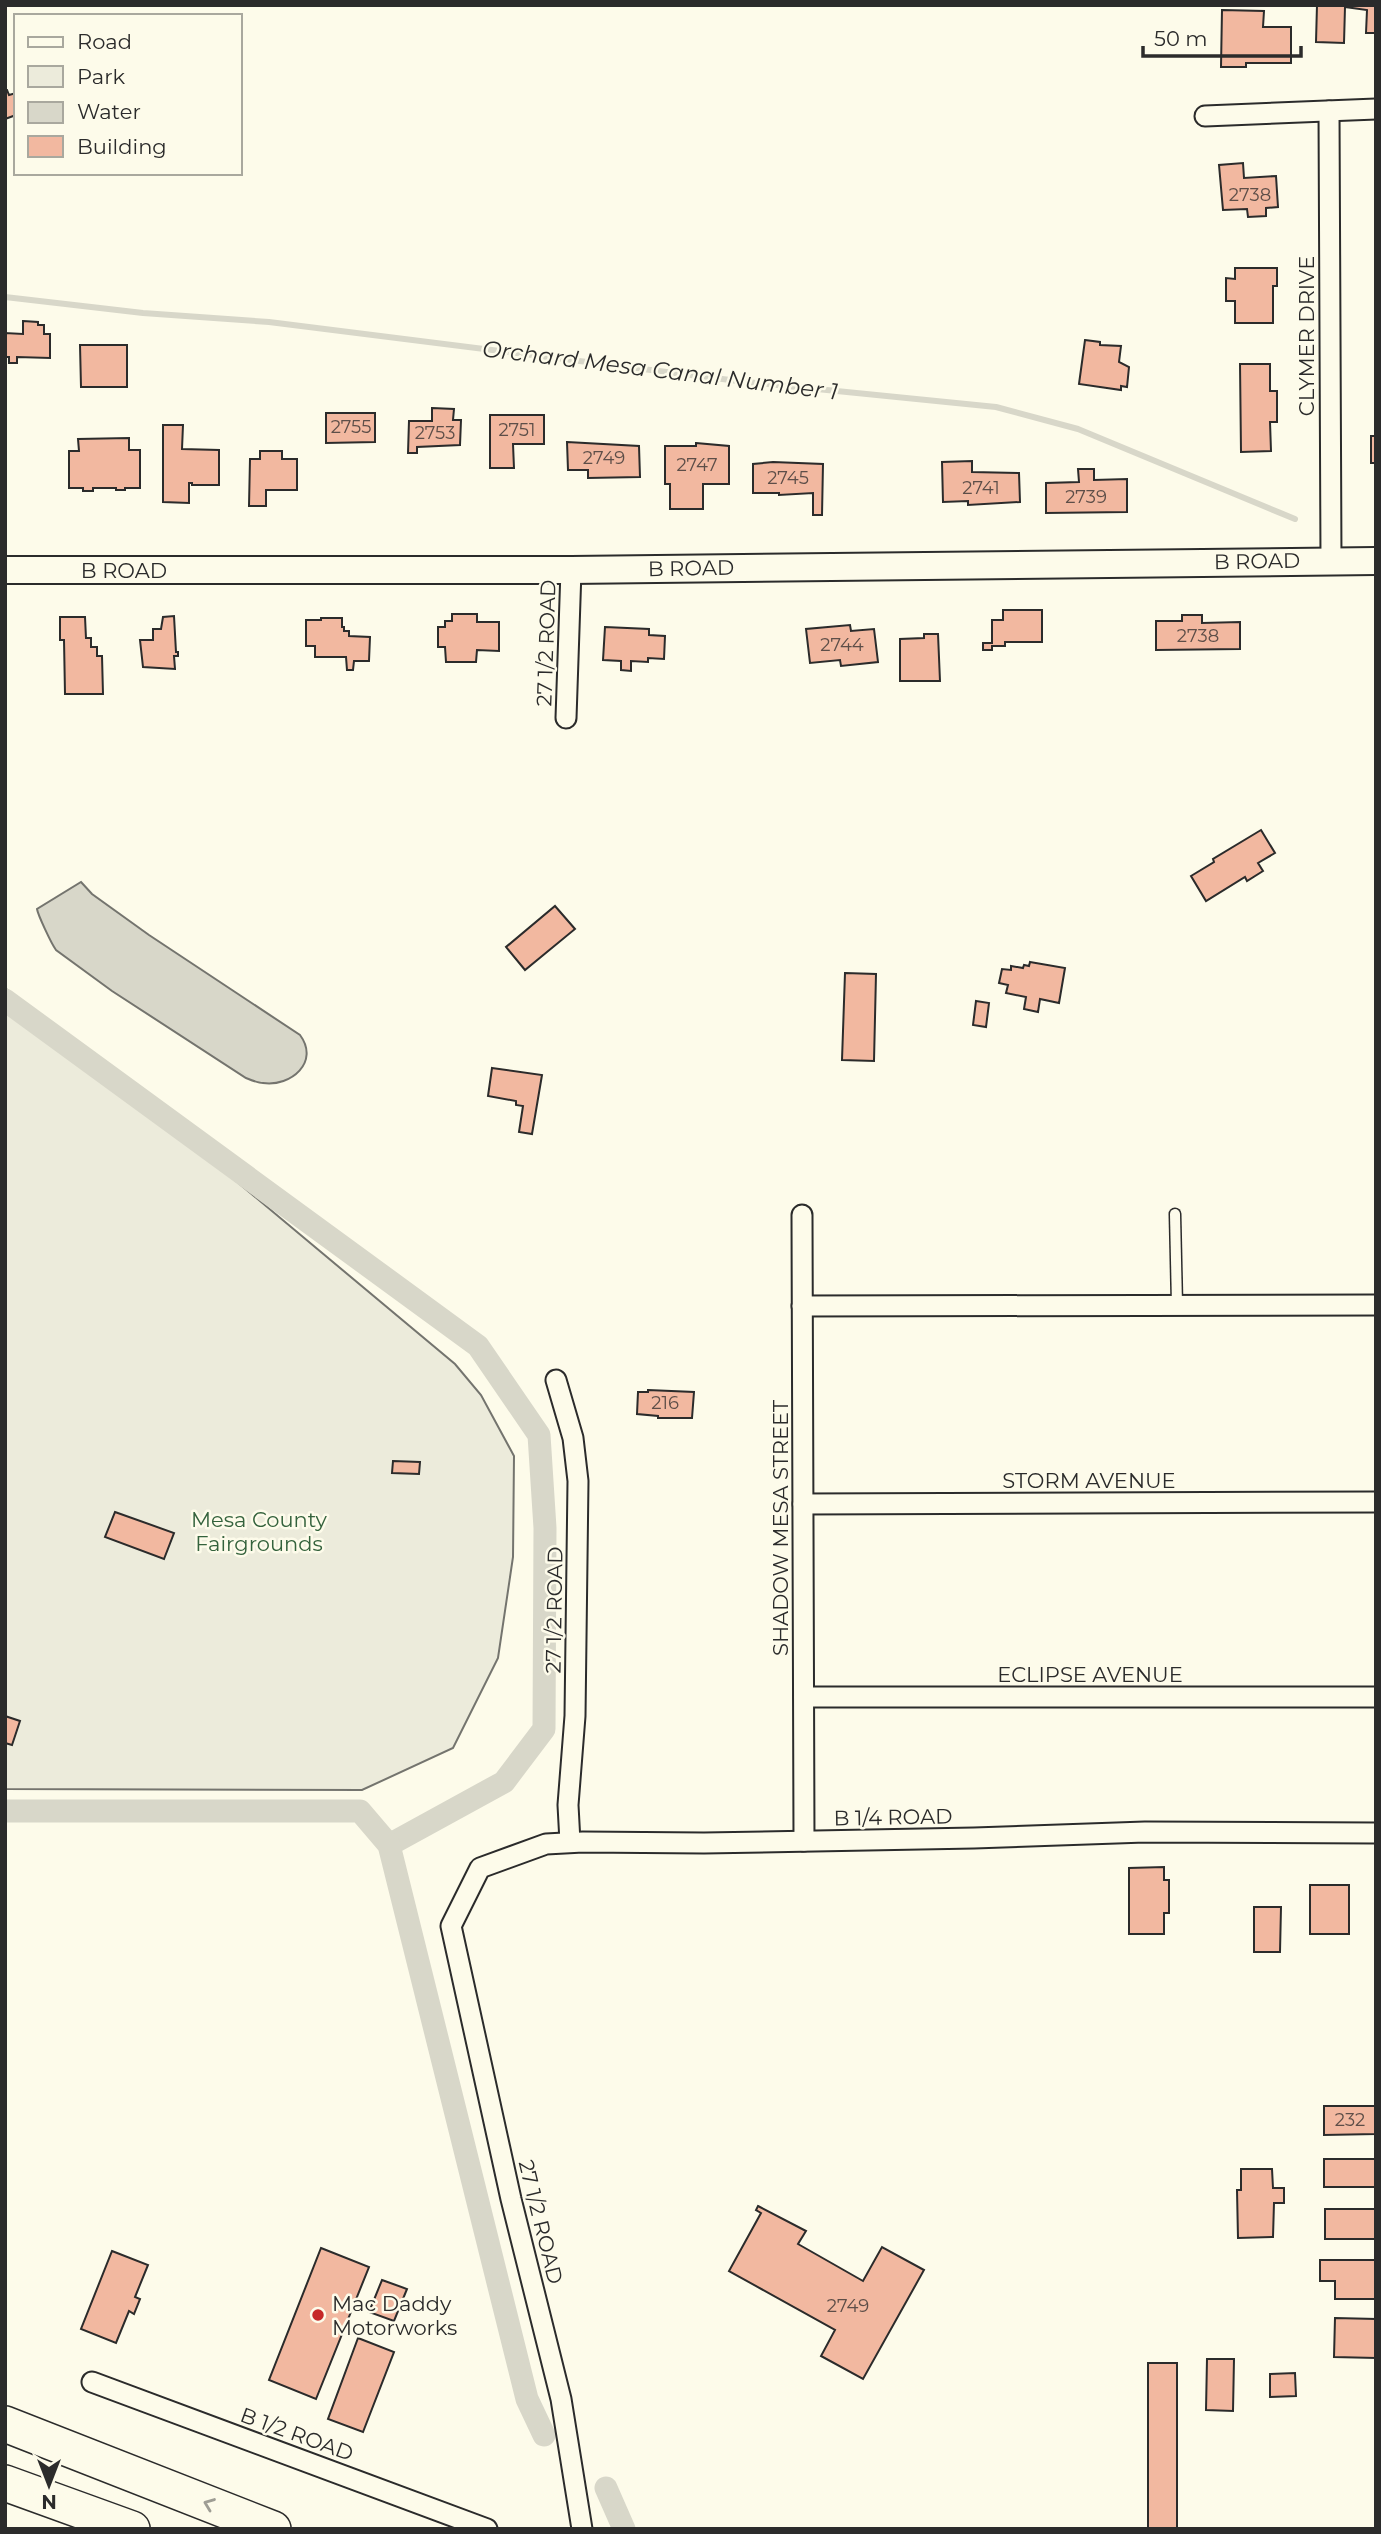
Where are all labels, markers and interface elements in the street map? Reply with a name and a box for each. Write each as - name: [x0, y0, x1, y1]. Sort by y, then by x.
- legend: [14, 14, 242, 175]
- scale bar: [1143, 14, 1300, 58]
- text: 50 m: [1154, 26, 1208, 51]
- text: Road: [77, 29, 132, 54]
- text: Park: [77, 64, 125, 89]
- text: Water: [77, 99, 141, 124]
- text: Building: [77, 134, 167, 159]
- house number: 2738: [1229, 184, 1271, 206]
- street label: CLYMER DRIVE: [1294, 256, 1319, 416]
- water label: Orchard Mesa Canal Number 1: [481, 334, 839, 406]
- house number: 2755: [331, 416, 371, 438]
- house number: 2751: [498, 419, 536, 441]
- house number: 2753: [415, 422, 455, 444]
- house number: 2749: [583, 447, 625, 469]
- house number: 2747: [676, 454, 718, 476]
- house number: 2745: [767, 467, 809, 489]
- house number: 2741: [962, 477, 1000, 499]
- house number: 2739: [1065, 486, 1107, 508]
- street label: B ROAD: [1214, 548, 1300, 574]
- street label: B ROAD: [648, 555, 734, 581]
- street label: B ROAD: [81, 558, 167, 583]
- street label: 27 1/2 ROAD: [531, 579, 561, 707]
- house number: 2738: [1177, 625, 1219, 647]
- house number: 2744: [820, 634, 864, 656]
- house number: 216: [651, 1392, 679, 1414]
- street label: SHADOW MESA STREET: [768, 1400, 793, 1656]
- street label: STORM AVENUE: [1002, 1468, 1176, 1493]
- park label: Mesa County Fairgrounds: [191, 1507, 328, 1556]
- street label: 27 1/2 ROAD: [540, 1546, 568, 1674]
- street label: ECLIPSE AVENUE: [997, 1662, 1183, 1687]
- street label: B 1/4 ROAD: [833, 1803, 953, 1831]
- house number: 232: [1335, 2109, 1365, 2131]
- street label: 27 1/2 ROAD: [514, 2157, 568, 2287]
- place label: Mac Daddy Motorworks: [332, 2291, 457, 2340]
- house number: 2749: [827, 2295, 869, 2317]
- marker: Mac Daddy Motorworks: [310, 2307, 326, 2323]
- street label: B 1/2 ROAD: [237, 2402, 357, 2466]
- north arrow: [14, 2450, 84, 2520]
- text: N: [41, 2490, 57, 2513]
- one-way arrow: [204, 2499, 216, 2513]

